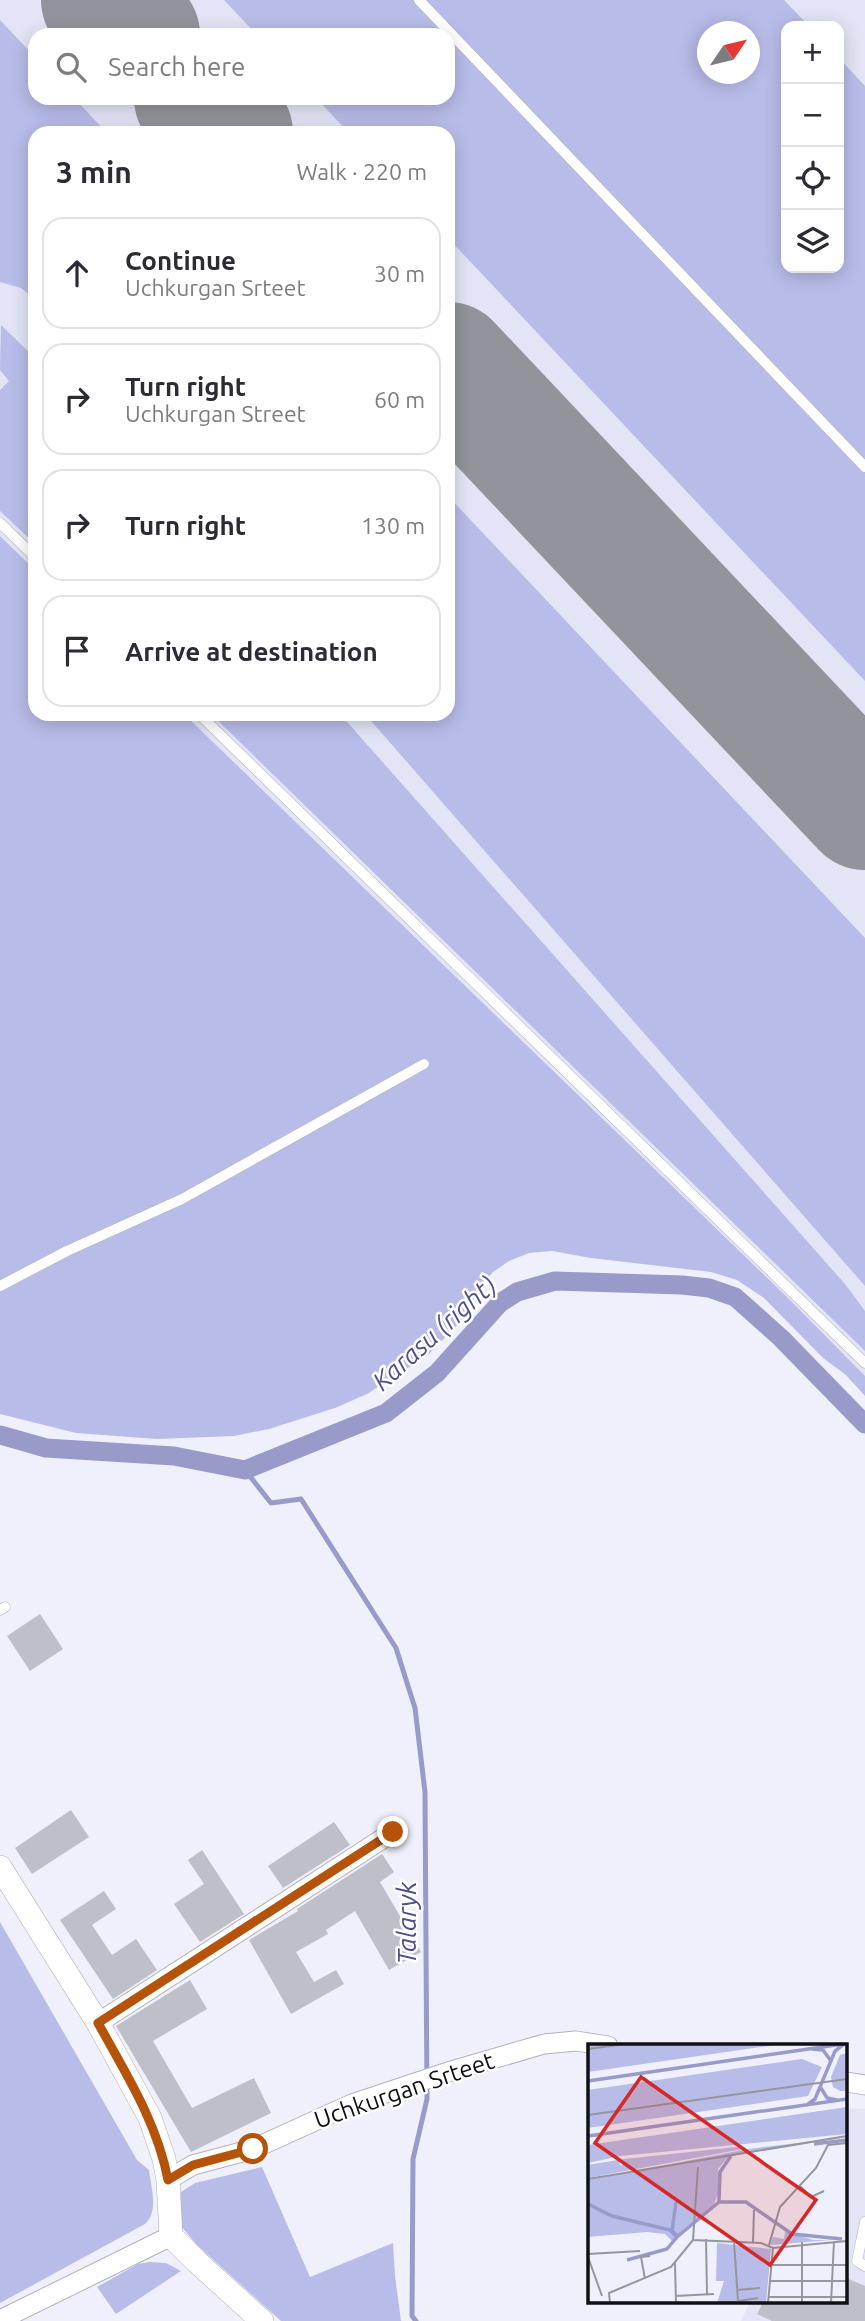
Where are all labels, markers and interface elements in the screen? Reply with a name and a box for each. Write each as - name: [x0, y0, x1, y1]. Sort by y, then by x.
- north arrow: [697, 21, 760, 84]
- map controls: [781, 21, 844, 273]
- button: +: [781, 21, 844, 84]
- search box: [28, 28, 455, 105]
- icon: search: [52, 48, 90, 86]
- text: Search here: [108, 52, 245, 81]
- button: −: [781, 84, 844, 147]
- button: locate: [781, 147, 844, 210]
- text: 3 min: [56, 155, 132, 189]
- text: Walk · 220 m: [296, 159, 427, 184]
- button: layers: [781, 210, 844, 273]
- text: Continue: [125, 246, 236, 275]
- icon: ahead: [58, 254, 96, 292]
- text: 30 m: [374, 261, 425, 286]
- text: Uchkurgan Srteet: [125, 275, 306, 300]
- text: Turn right: [125, 372, 246, 401]
- icon: right: [58, 380, 96, 418]
- text: 60 m: [374, 387, 425, 412]
- text: Uchkurgan Street: [125, 401, 306, 426]
- icon: right: [58, 506, 96, 544]
- text: Turn right: [125, 511, 246, 540]
- text: 130 m: [361, 513, 425, 538]
- icon: arrive: [58, 632, 96, 670]
- text: Arrive at destination: [125, 637, 378, 666]
- water label: Karasu (right): [366, 1270, 502, 1396]
- route end: [377, 1816, 408, 1847]
- water label: Talaryk: [392, 1881, 421, 1965]
- inset map: [588, 2044, 848, 2304]
- street label: Uchkurgan Srteet: [311, 2046, 498, 2133]
- route start: [237, 2133, 268, 2164]

